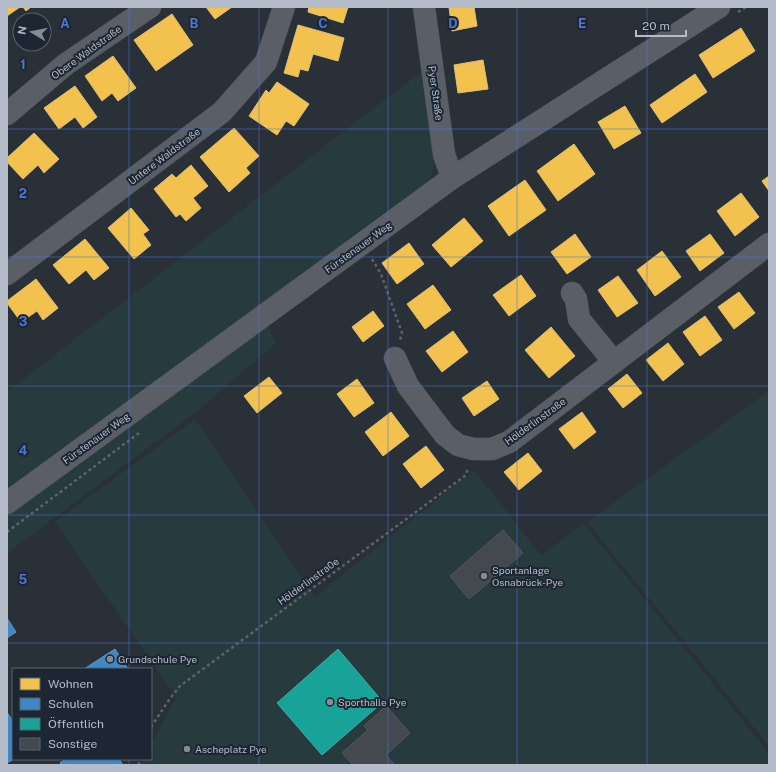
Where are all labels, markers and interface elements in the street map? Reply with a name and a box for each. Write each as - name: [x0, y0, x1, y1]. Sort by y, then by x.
- north arrow: [12, 12, 52, 52]
- scale bar: [636, 12, 686, 38]
- text: A: [60, 16, 70, 31]
- text: B: [190, 16, 199, 31]
- text: C: [318, 16, 328, 31]
- text: D: [448, 16, 458, 31]
- text: E: [578, 16, 586, 31]
- text: 20 m: [642, 19, 670, 33]
- street label: Obere Waldstraße: [49, 22, 124, 81]
- text: N: [15, 25, 29, 36]
- text: 1: [20, 57, 26, 72]
- street label: Pyer Straße: [426, 65, 446, 121]
- street label: Untere Waldstraße: [126, 125, 202, 187]
- text: 2: [19, 186, 27, 201]
- street label: Fürstenauer Weg: [322, 219, 394, 275]
- text: 3: [19, 314, 28, 329]
- street label: Hölderlinstraße: [502, 395, 568, 447]
- street label: Fürstenauer Weg: [60, 410, 132, 466]
- text: 4: [19, 443, 28, 458]
- street label: Hölderlinstra0e: [275, 555, 341, 607]
- place label: Sportanlage Osnabrück-Pye: [492, 564, 564, 588]
- marker: Sportanlage Osnabrück-Pye: [479, 571, 489, 581]
- text: 5: [19, 572, 28, 587]
- place label: Grundschule Pye: [118, 653, 198, 665]
- marker: Grundschule Pye: [105, 654, 115, 664]
- legend: [12, 668, 152, 760]
- text: Wohnen: [48, 677, 93, 691]
- place label: Sporthalle Pye: [338, 696, 407, 708]
- text: Schulen: [48, 697, 94, 711]
- marker: Sporthalle Pye: [325, 697, 335, 707]
- text: Öffentlich: [48, 717, 104, 731]
- text: Sonstige: [48, 737, 98, 751]
- place label: Ascheplatz Pye: [195, 743, 267, 755]
- marker: Ascheplatz Pye: [182, 744, 192, 754]

